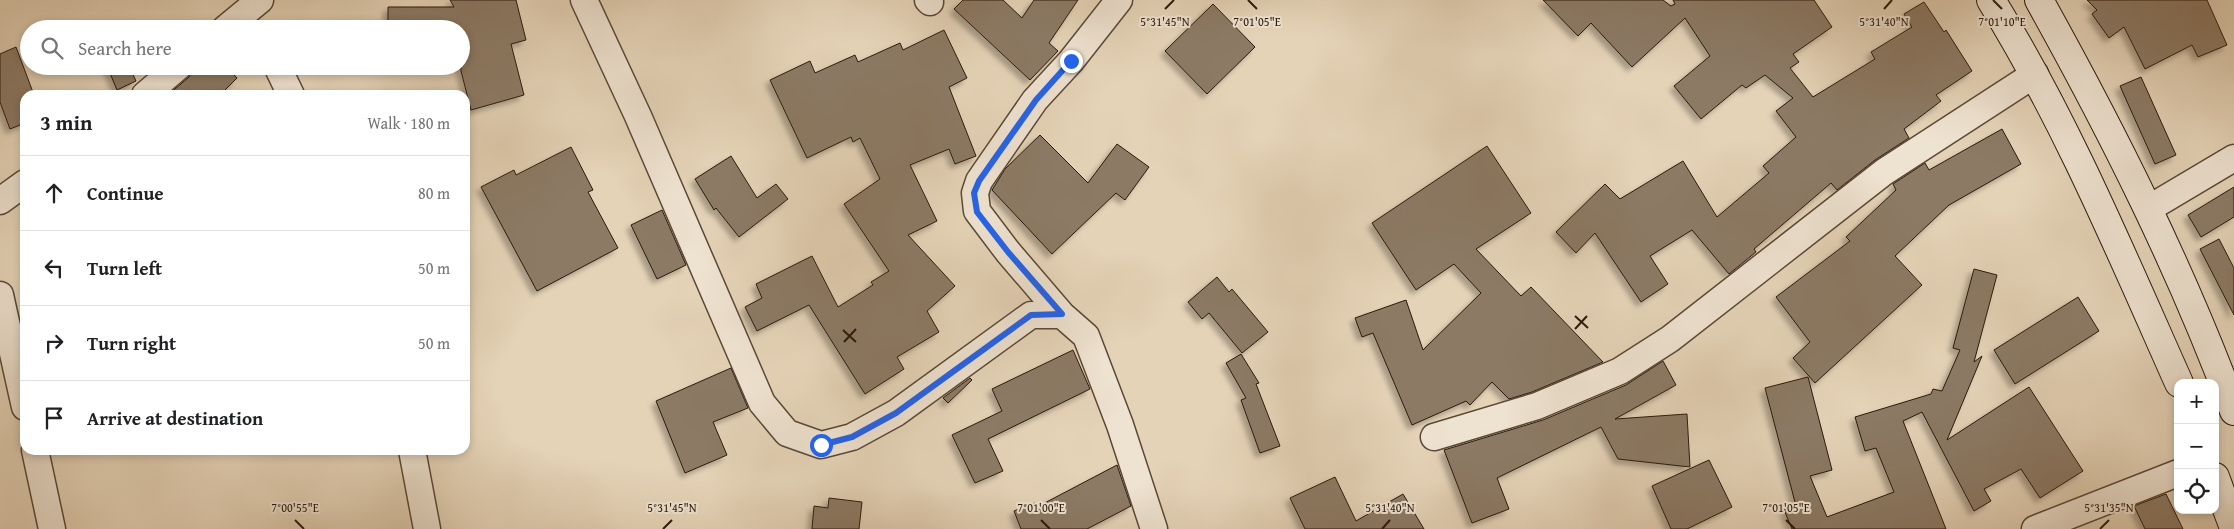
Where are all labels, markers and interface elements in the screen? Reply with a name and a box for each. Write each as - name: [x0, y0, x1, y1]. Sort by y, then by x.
- text: 5°31'45"N: [1140, 13, 1190, 30]
- text: 7°01'05"E: [1233, 13, 1281, 30]
- text: 5°31'40"N: [1859, 13, 1909, 30]
- text: 7°01'10"E: [1978, 13, 2026, 30]
- search box: [20, 20, 470, 75]
- icon: search: [38, 34, 66, 62]
- text: Search here: [78, 34, 172, 62]
- route end: [1060, 50, 1083, 73]
- text: 3 min: [40, 107, 92, 138]
- text: Walk · 180 m: [367, 111, 450, 135]
- icon: ahead: [40, 179, 68, 207]
- text: Continue: [87, 179, 164, 207]
- text: 80 m: [418, 181, 450, 205]
- icon: left: [40, 254, 68, 282]
- text: Turn left: [87, 254, 162, 282]
- text: 50 m: [418, 256, 450, 280]
- icon: right: [40, 329, 68, 357]
- text: Turn right: [87, 329, 176, 357]
- text: 50 m: [418, 331, 450, 355]
- map controls: [2174, 379, 2219, 514]
- button: +: [2174, 379, 2219, 424]
- icon: arrive: [40, 404, 68, 432]
- text: Arrive at destination: [87, 404, 263, 432]
- button: −: [2174, 424, 2219, 469]
- route start: [810, 434, 833, 457]
- button: locate: [2174, 469, 2219, 514]
- text: 7°00'55"E: [271, 499, 319, 516]
- text: 5°31'45"N: [647, 499, 697, 516]
- text: 7°01'00"E: [1017, 499, 1065, 516]
- text: 5°31'40"N: [1365, 499, 1415, 516]
- text: 7°01'05"E: [1762, 499, 1810, 516]
- text: 5°31'35"N: [2084, 499, 2134, 516]

